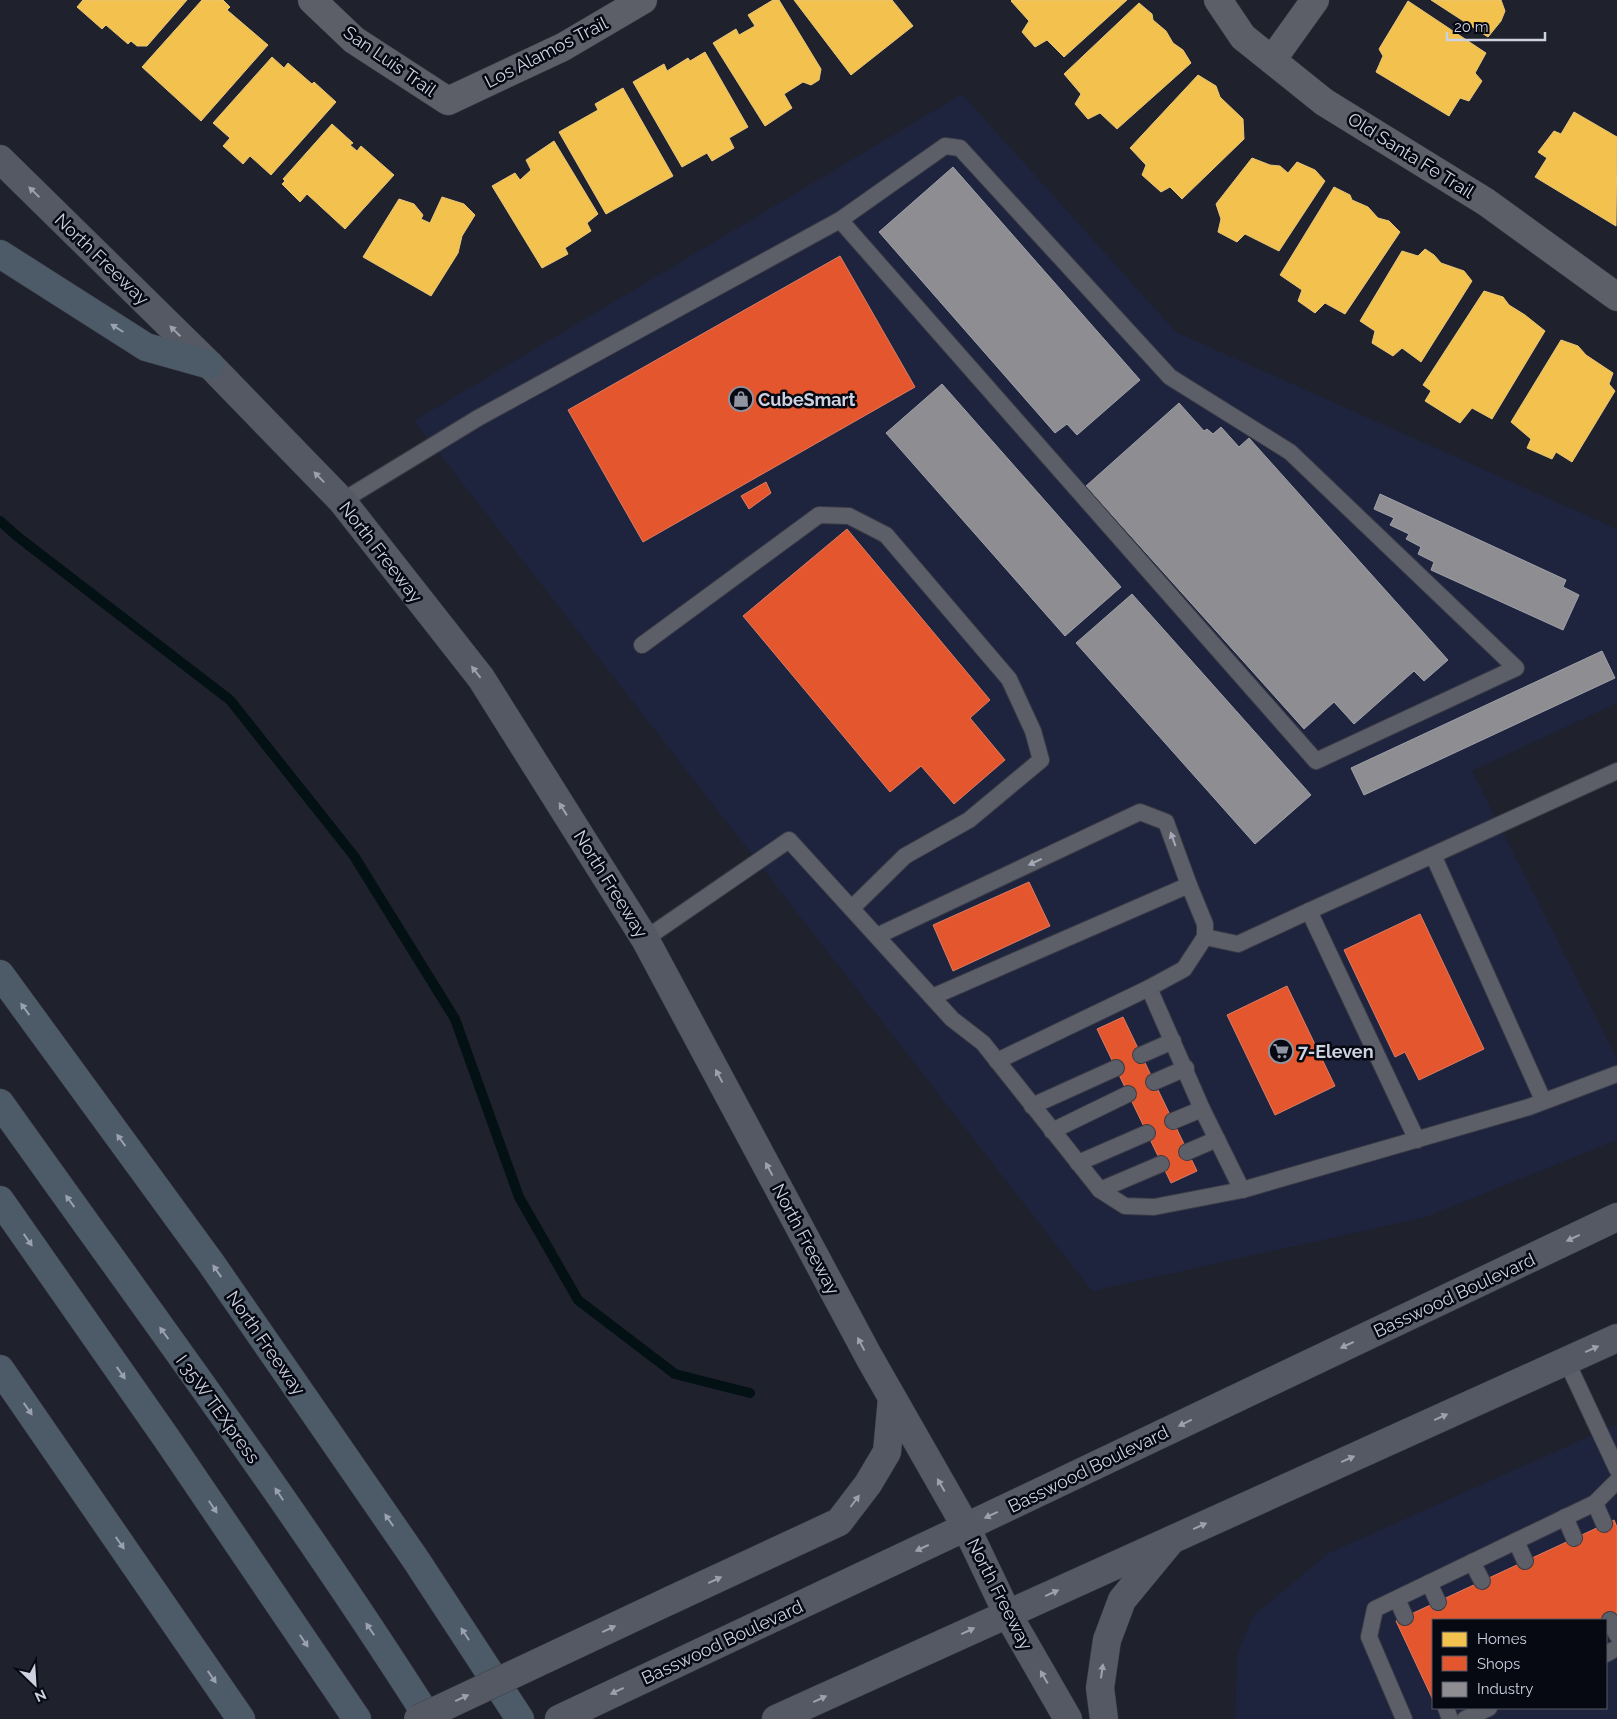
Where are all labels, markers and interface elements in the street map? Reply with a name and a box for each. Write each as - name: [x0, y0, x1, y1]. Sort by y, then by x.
- scale bar: [1447, 10, 1544, 42]
- street label: Los Alamos Trail: [481, 12, 611, 92]
- text: 20 m: [1454, 18, 1489, 36]
- street label: San Luis Trail: [340, 21, 440, 101]
- street label: Old Santa Fe Trail: [1344, 108, 1478, 202]
- one-way arrow: [28, 187, 40, 199]
- street label: North Freeway: [51, 209, 153, 309]
- one-way arrow: [110, 324, 123, 333]
- one-way arrow: [170, 325, 182, 337]
- shop icon: CubeSmart: [728, 386, 754, 412]
- place label: CubeSmart: [758, 389, 856, 410]
- one-way arrow: [313, 472, 325, 484]
- street label: North Freeway: [335, 497, 427, 607]
- one-way arrow: [470, 666, 481, 679]
- one-way arrow: [558, 802, 568, 815]
- street label: North Freeway: [570, 827, 652, 942]
- one-way arrow: [1168, 831, 1176, 846]
- one-way arrow: [1028, 858, 1042, 866]
- one-way arrow: [20, 1002, 30, 1016]
- supermarket icon: 7-Eleven: [1268, 1038, 1294, 1064]
- place label: 7-Eleven: [1298, 1041, 1374, 1062]
- one-way arrow: [715, 1069, 723, 1083]
- one-way arrow: [116, 1133, 126, 1147]
- one-way arrow: [765, 1162, 773, 1177]
- street label: North Freeway: [768, 1180, 844, 1298]
- one-way arrow: [65, 1194, 75, 1208]
- one-way arrow: [23, 1233, 33, 1247]
- one-way arrow: [1566, 1234, 1580, 1242]
- street label: Basswood Boulevard: [1370, 1248, 1538, 1342]
- one-way arrow: [212, 1265, 222, 1278]
- street label: North Freeway: [222, 1287, 310, 1399]
- one-way arrow: [159, 1326, 169, 1340]
- one-way arrow: [857, 1337, 866, 1350]
- one-way arrow: [1340, 1342, 1354, 1350]
- one-way arrow: [1585, 1345, 1599, 1353]
- street label: I 35W TEXpress: [172, 1351, 265, 1467]
- one-way arrow: [116, 1366, 126, 1380]
- one-way arrow: [23, 1402, 33, 1416]
- one-way arrow: [1434, 1412, 1448, 1420]
- one-way arrow: [1178, 1419, 1192, 1427]
- street label: Basswood Boulevard: [1004, 1421, 1172, 1517]
- one-way arrow: [1341, 1454, 1355, 1462]
- one-way arrow: [937, 1479, 946, 1492]
- one-way arrow: [274, 1487, 284, 1501]
- one-way arrow: [850, 1494, 860, 1508]
- one-way arrow: [208, 1500, 218, 1514]
- one-way arrow: [984, 1512, 998, 1520]
- one-way arrow: [384, 1513, 394, 1527]
- one-way arrow: [1193, 1521, 1207, 1529]
- street label: North Freeway: [963, 1535, 1037, 1654]
- one-way arrow: [115, 1536, 125, 1550]
- one-way arrow: [914, 1544, 929, 1552]
- one-way arrow: [708, 1575, 722, 1583]
- one-way arrow: [1045, 1588, 1059, 1596]
- street label: Basswood Boulevard: [638, 1595, 806, 1689]
- legend: [1432, 1619, 1607, 1709]
- one-way arrow: [365, 1622, 375, 1636]
- one-way arrow: [602, 1625, 616, 1633]
- one-way arrow: [961, 1627, 975, 1635]
- one-way arrow: [460, 1628, 470, 1641]
- text: Homes: [1477, 1630, 1527, 1648]
- one-way arrow: [300, 1635, 309, 1648]
- text: Shops: [1477, 1655, 1520, 1673]
- north arrow: [10, 1659, 60, 1709]
- one-way arrow: [1099, 1662, 1107, 1678]
- one-way arrow: [1040, 1669, 1048, 1684]
- one-way arrow: [207, 1670, 217, 1684]
- text: Industry: [1477, 1680, 1533, 1698]
- text: N: [32, 1686, 49, 1705]
- one-way arrow: [610, 1688, 624, 1696]
- one-way arrow: [455, 1694, 469, 1702]
- one-way arrow: [813, 1694, 827, 1702]

